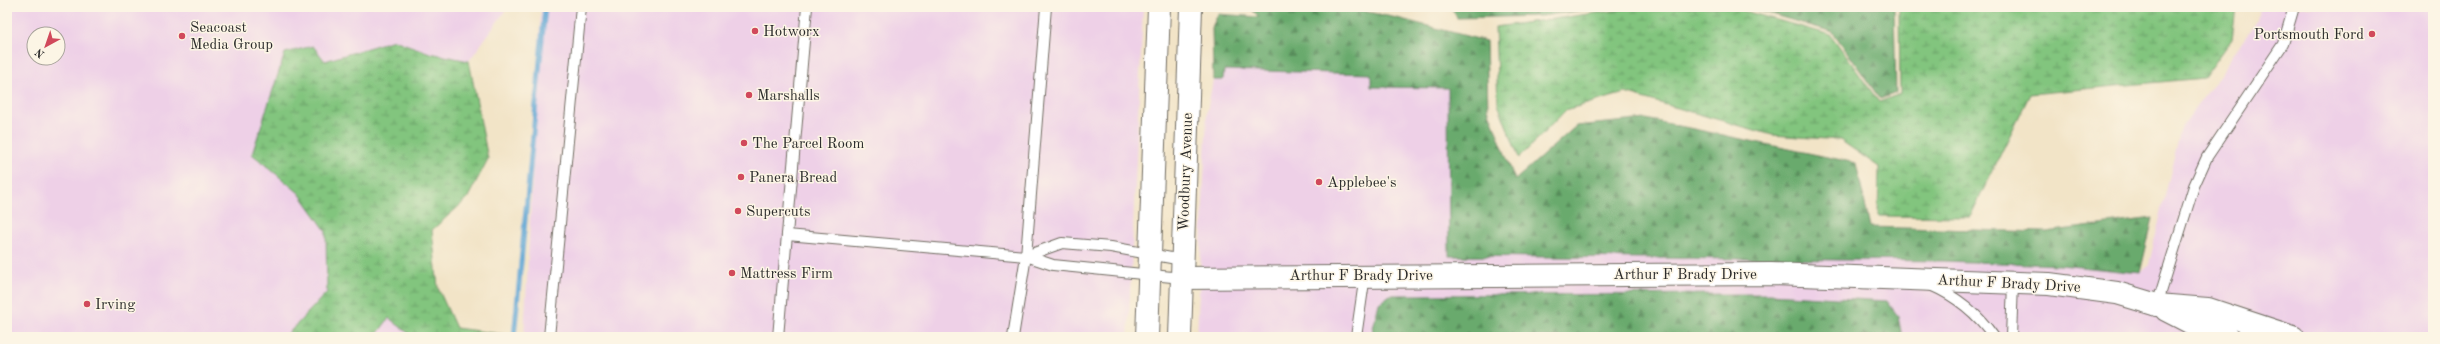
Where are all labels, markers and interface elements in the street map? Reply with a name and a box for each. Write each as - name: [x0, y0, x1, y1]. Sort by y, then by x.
- place label: Seacoast Media Group: [190, 21, 273, 53]
- place label: Hotworx: [763, 25, 820, 40]
- north arrow: [26, 26, 66, 66]
- marker: Hotworx: [750, 26, 760, 36]
- place label: Portsmouth Ford: [2254, 28, 2364, 43]
- marker: Portsmouth Ford: [2367, 29, 2377, 39]
- marker: Seacoast Media Group: [177, 31, 187, 41]
- text: N: [33, 45, 47, 59]
- place label: Marshalls: [757, 89, 820, 104]
- marker: Marshalls: [744, 90, 754, 100]
- street label: Woodbury Avenue: [1177, 112, 1196, 232]
- place label: The Parcel Room: [752, 137, 864, 152]
- marker: The Parcel Room: [739, 138, 749, 148]
- place label: Panera Bread: [749, 171, 838, 186]
- marker: Panera Bread: [736, 172, 746, 182]
- place label: Applebee's: [1327, 176, 1397, 191]
- marker: Applebee's: [1314, 177, 1324, 187]
- place label: Supercuts: [746, 205, 810, 220]
- marker: Supercuts: [733, 206, 743, 216]
- place label: Mattress Firm: [740, 267, 833, 282]
- marker: Mattress Firm: [727, 268, 737, 278]
- street label: Arthur F Brady Drive: [1613, 268, 1757, 283]
- street label: Arthur F Brady Drive: [1289, 269, 1433, 284]
- street label: Arthur F Brady Drive: [1937, 273, 2081, 296]
- place label: Irving: [95, 298, 135, 313]
- marker: Irving: [82, 299, 92, 309]

